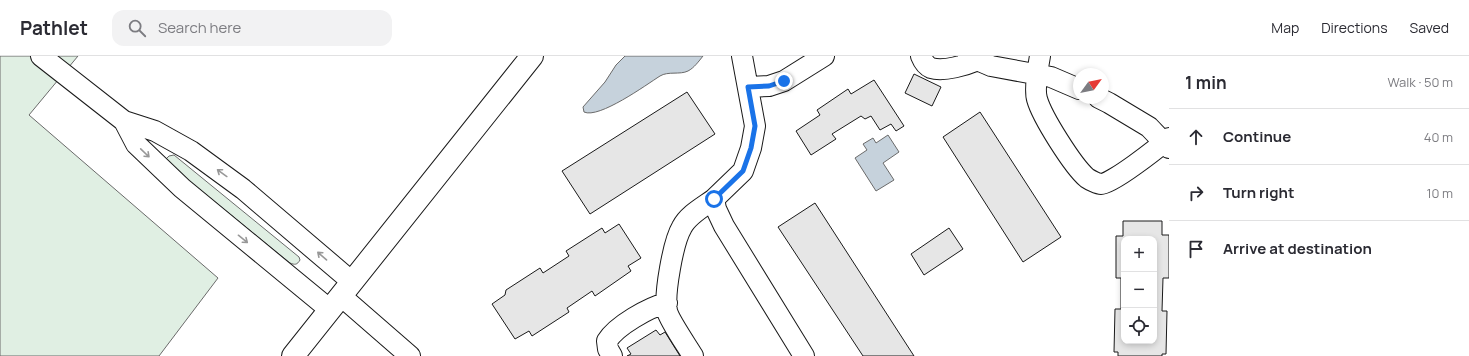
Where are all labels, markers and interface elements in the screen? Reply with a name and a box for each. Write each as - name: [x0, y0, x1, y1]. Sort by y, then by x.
- search box: [112, 10, 392, 46]
- text: Pathlet: [20, 15, 88, 41]
- icon: search: [126, 17, 148, 39]
- text: Search here: [158, 17, 241, 38]
- text: Map: [1271, 18, 1299, 37]
- text: Directions: [1321, 18, 1388, 37]
- text: Saved: [1410, 18, 1449, 37]
- north arrow: [1073, 68, 1109, 104]
- text: 1 min: [1185, 71, 1227, 94]
- route end: [775, 72, 793, 90]
- text: Walk · 50 m: [1388, 73, 1453, 91]
- icon: ahead: [1185, 126, 1207, 148]
- text: Continue: [1223, 126, 1291, 147]
- text: 40 m: [1424, 128, 1453, 146]
- one-way arrow: [140, 148, 150, 158]
- one-way arrow: [216, 169, 227, 177]
- icon: right: [1185, 182, 1207, 204]
- text: Turn right: [1223, 182, 1294, 203]
- text: 10 m: [1426, 184, 1453, 202]
- route start: [705, 190, 723, 208]
- one-way arrow: [238, 234, 248, 243]
- map controls: [1121, 236, 1157, 344]
- button: +: [1121, 236, 1157, 272]
- icon: arrive: [1185, 238, 1207, 260]
- text: Arrive at destination: [1223, 238, 1372, 259]
- one-way arrow: [316, 252, 327, 261]
- button: −: [1121, 272, 1157, 308]
- button: locate: [1121, 308, 1157, 344]

